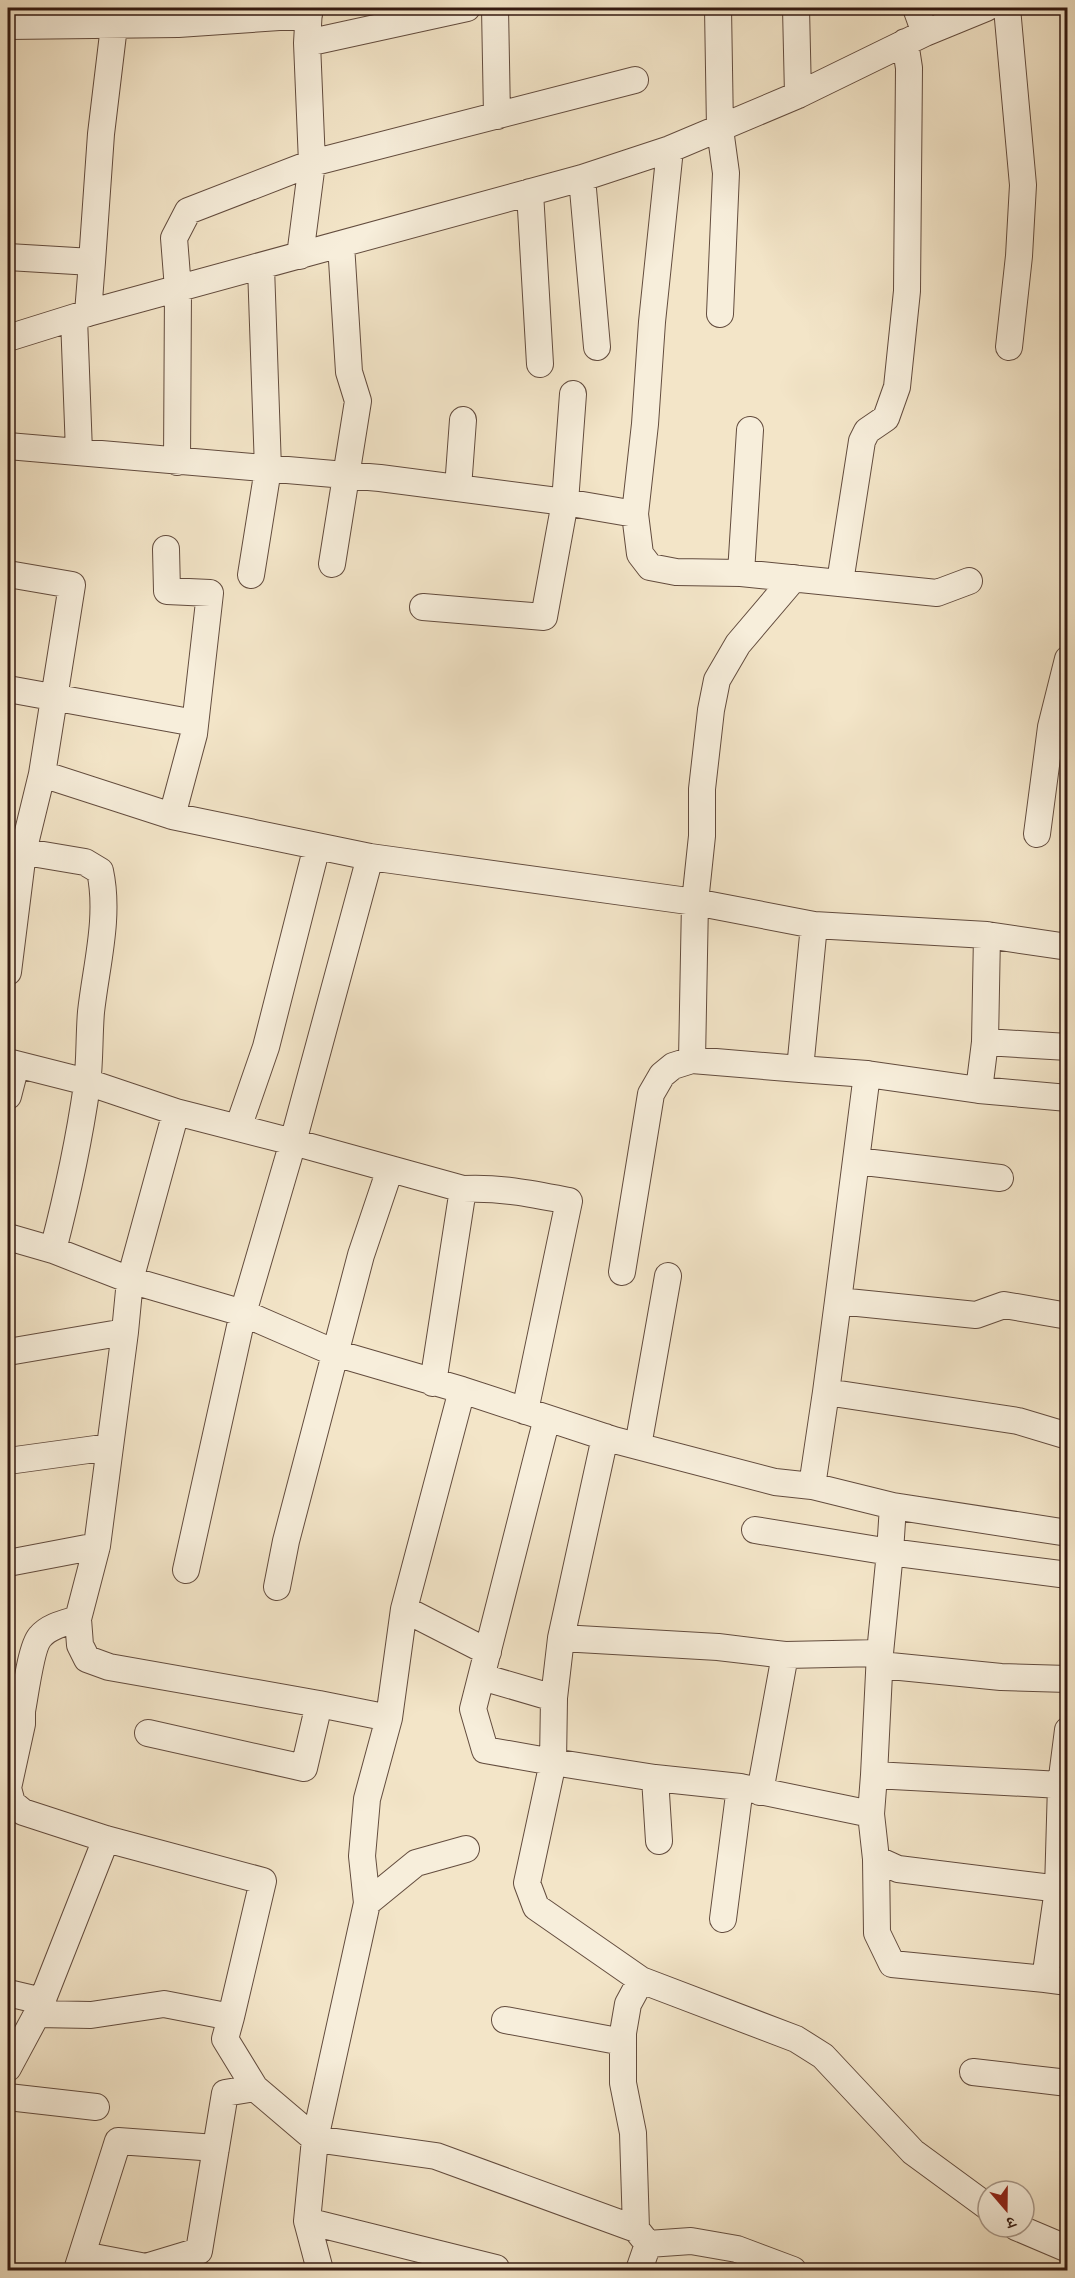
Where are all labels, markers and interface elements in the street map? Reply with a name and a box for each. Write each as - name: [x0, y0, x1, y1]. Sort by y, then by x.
- north arrow: [976, 2179, 1036, 2239]
- text: उ: [1002, 2212, 1019, 2234]

